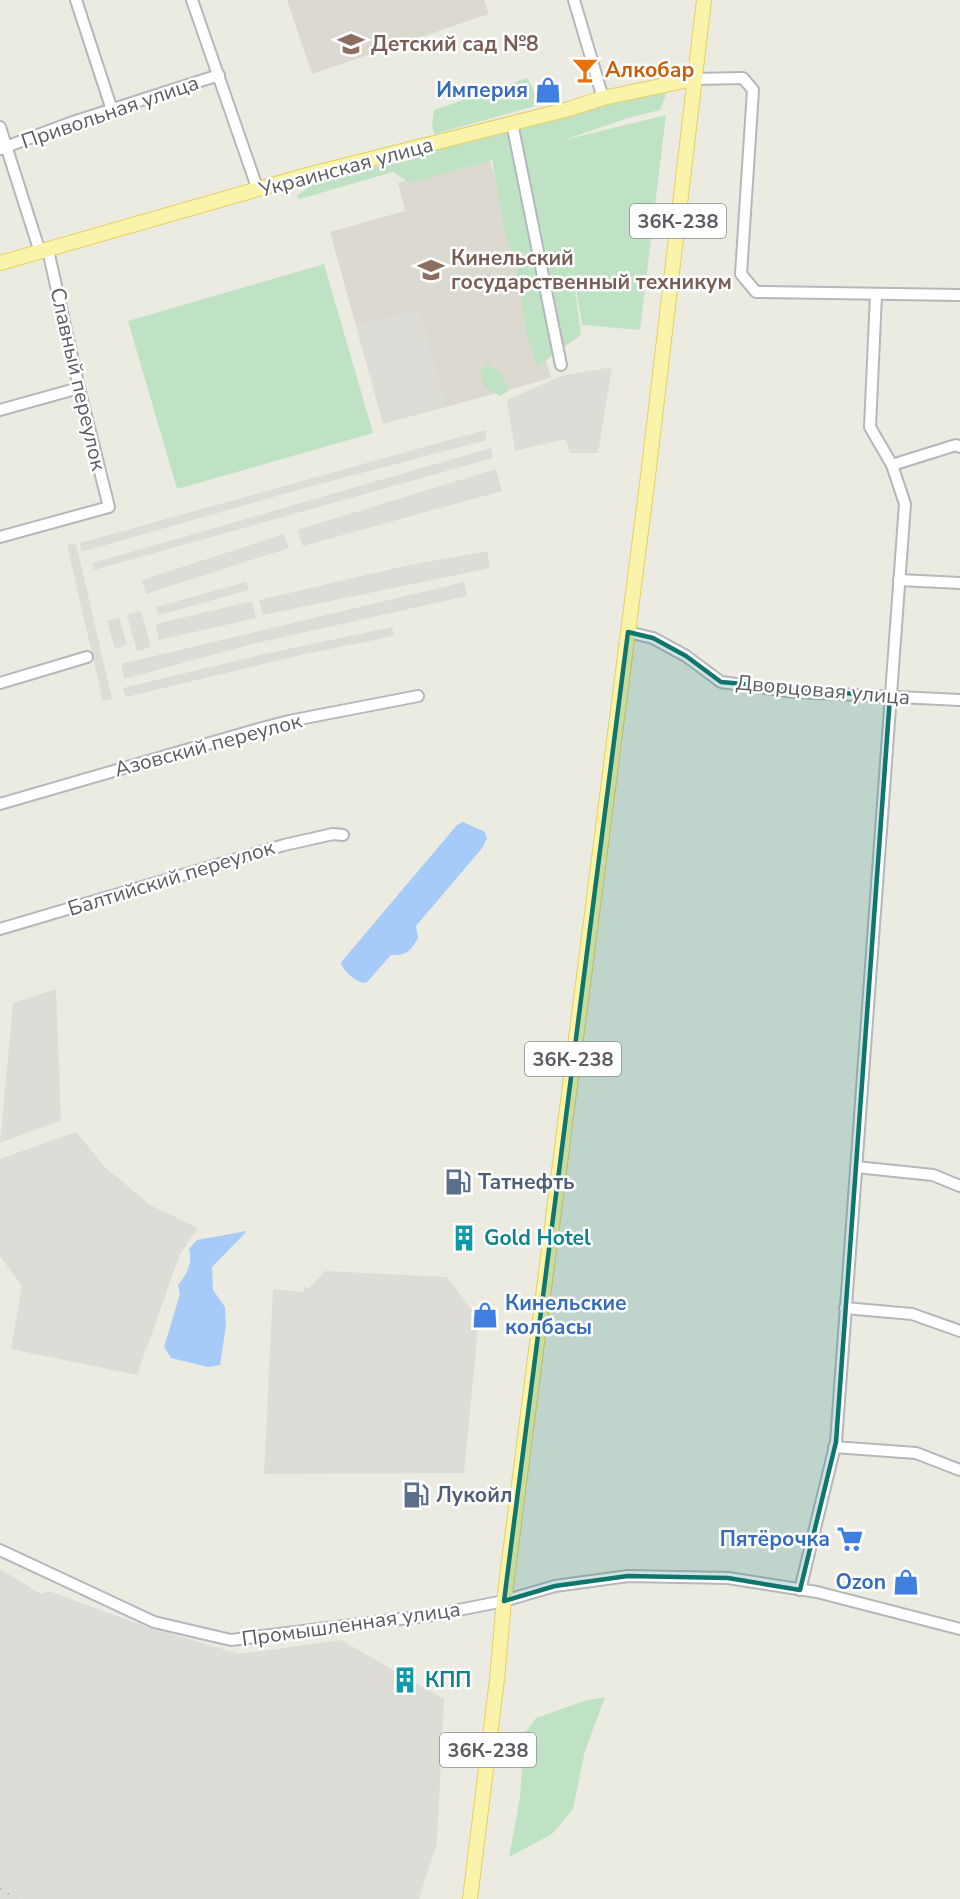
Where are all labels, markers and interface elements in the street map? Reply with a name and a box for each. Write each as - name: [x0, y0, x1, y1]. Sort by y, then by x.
- school or university icon: Детский сад №8: [336, 29, 366, 59]
- place label: Детский сад №8: [371, 30, 539, 58]
- bar icon: Алкобар: [570, 55, 600, 85]
- place label: Алкобар: [605, 56, 694, 84]
- street label: Привольная улица: [17, 68, 203, 156]
- shop icon: Империя: [533, 75, 563, 105]
- place label: Империя: [436, 76, 528, 104]
- street label: Украинская улица: [255, 130, 436, 204]
- road number: 36К-238: [630, 204, 726, 238]
- place label: Кинельский государственный техникум: [451, 244, 732, 296]
- school or university icon: Кинельский государственный техникум: [416, 255, 446, 285]
- street label: Славный переулок: [43, 285, 113, 474]
- street label: Дворцовая улица: [735, 668, 911, 712]
- street label: Азовский переулок: [111, 706, 306, 783]
- street label: Балтийский переулок: [64, 833, 279, 923]
- road number: 36К-238: [525, 1042, 621, 1076]
- fuel station icon: Татнефть: [443, 1167, 473, 1197]
- place label: Татнефть: [478, 1168, 575, 1196]
- building icon: Gold Hotel: [449, 1223, 479, 1253]
- place label: Gold Hotel: [484, 1224, 591, 1252]
- place label: Кинельские колбасы: [505, 1289, 627, 1341]
- shop icon: Кинельские колбасы: [470, 1300, 500, 1330]
- fuel station icon: Лукойл: [401, 1480, 431, 1510]
- place label: Лукойл: [436, 1481, 512, 1509]
- supermarket icon: Пятёрочка: [835, 1524, 865, 1554]
- place label: Пятёрочка: [720, 1525, 830, 1553]
- shop icon: Ozon: [891, 1567, 921, 1597]
- place label: Ozon: [835, 1568, 886, 1596]
- street label: Промышленная улица: [240, 1595, 462, 1653]
- building icon: КПП: [390, 1665, 420, 1695]
- place label: КПП: [425, 1666, 471, 1694]
- road number: 36К-238: [440, 1733, 536, 1767]

